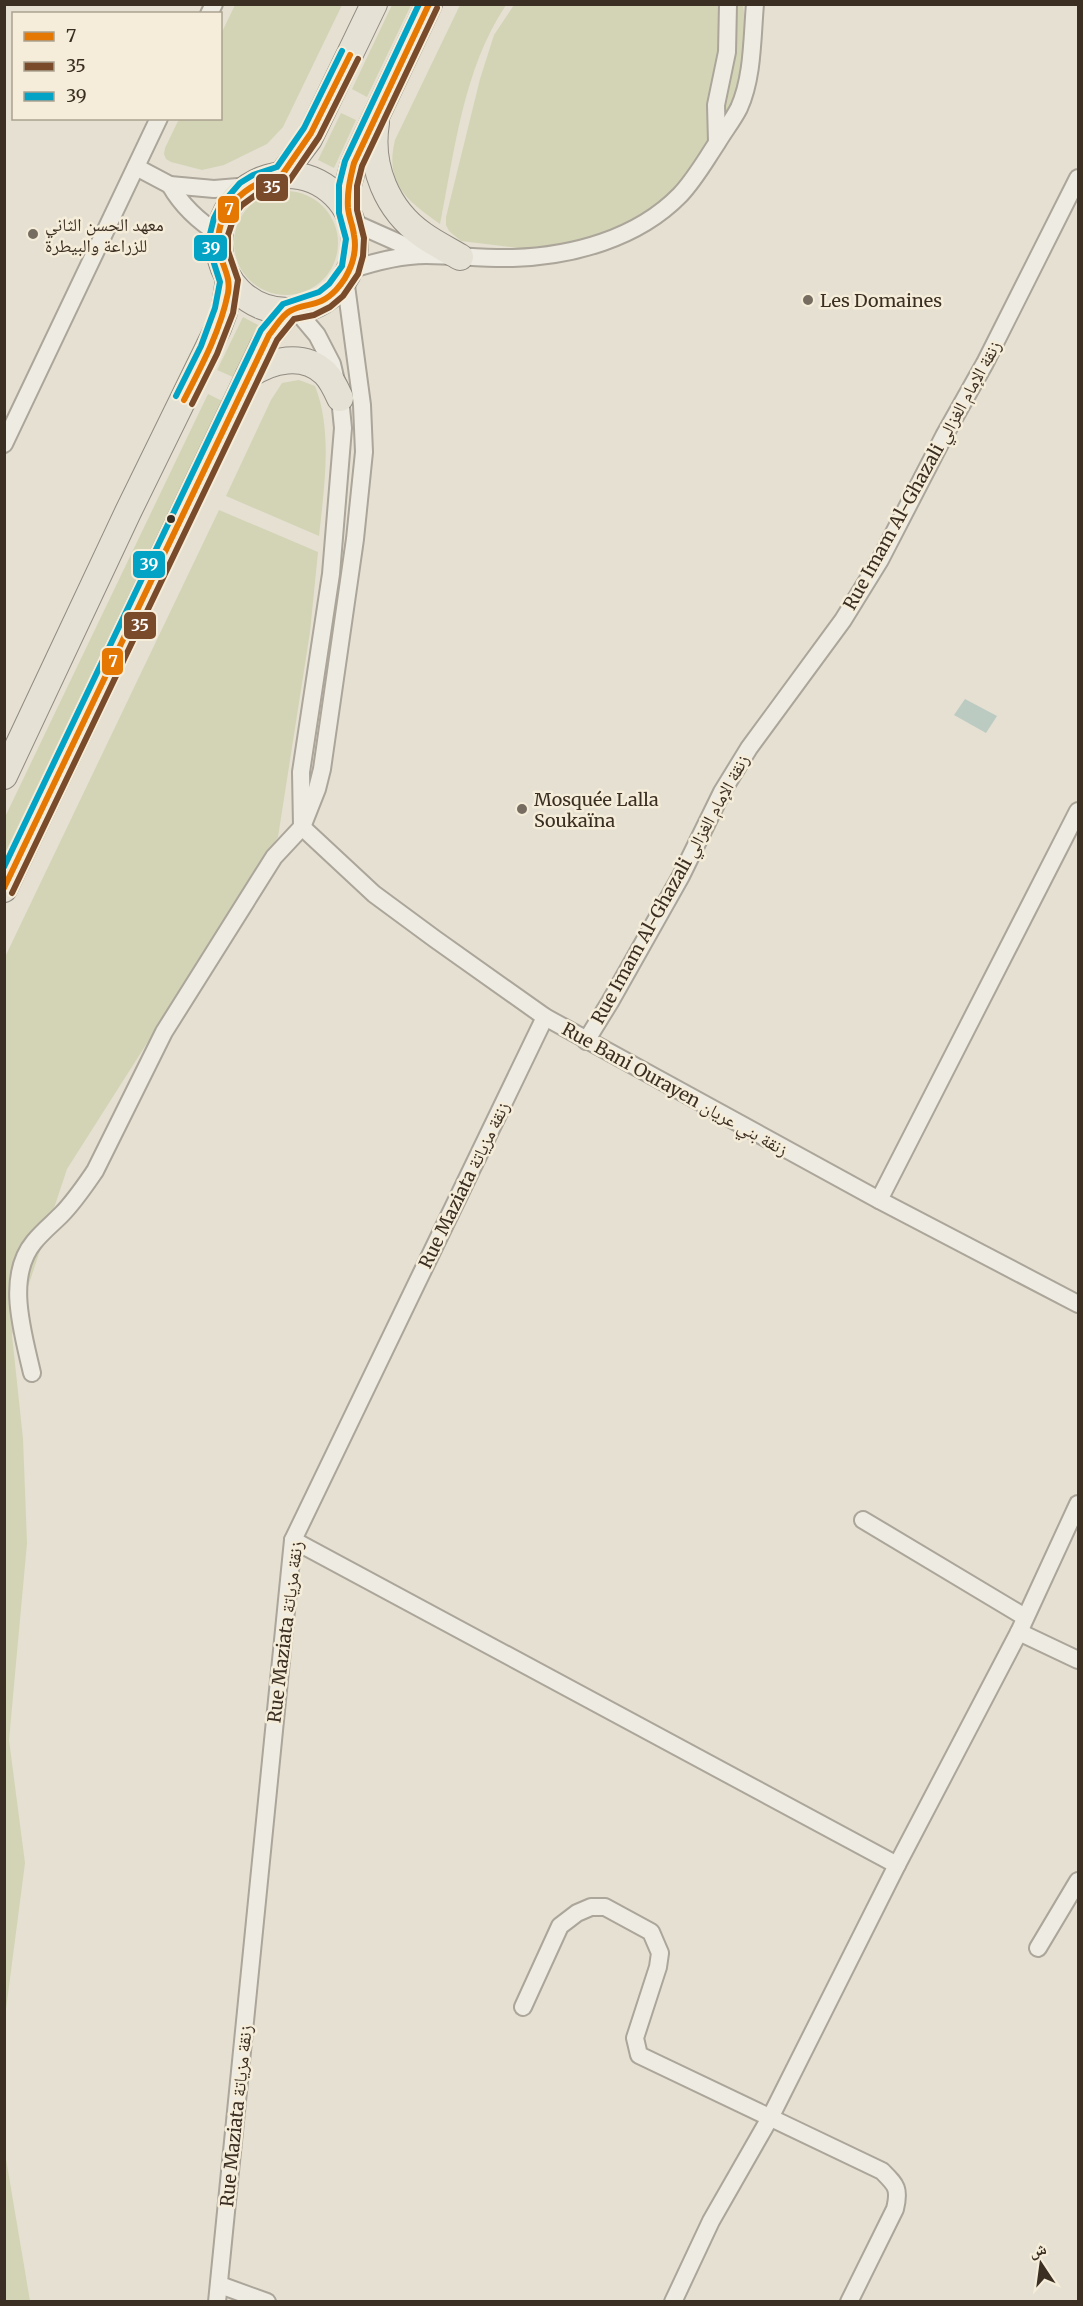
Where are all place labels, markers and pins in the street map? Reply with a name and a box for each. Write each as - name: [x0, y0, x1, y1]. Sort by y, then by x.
- place label: معهد الحسن الثاني للزراعة والبيطرة: [45, 213, 164, 257]
- marker: معهد الحسن الثاني للزراعة والبيطرة: [26, 227, 40, 241]
- place label: Les Domaines: [820, 289, 942, 312]
- marker: Les Domaines: [801, 293, 815, 307]
- unlabelled marker: [165, 513, 177, 525]
- place label: Mosquée Lalla Soukaïna: [534, 788, 659, 832]
- marker: Mosquée Lalla Soukaïna: [515, 802, 529, 816]

